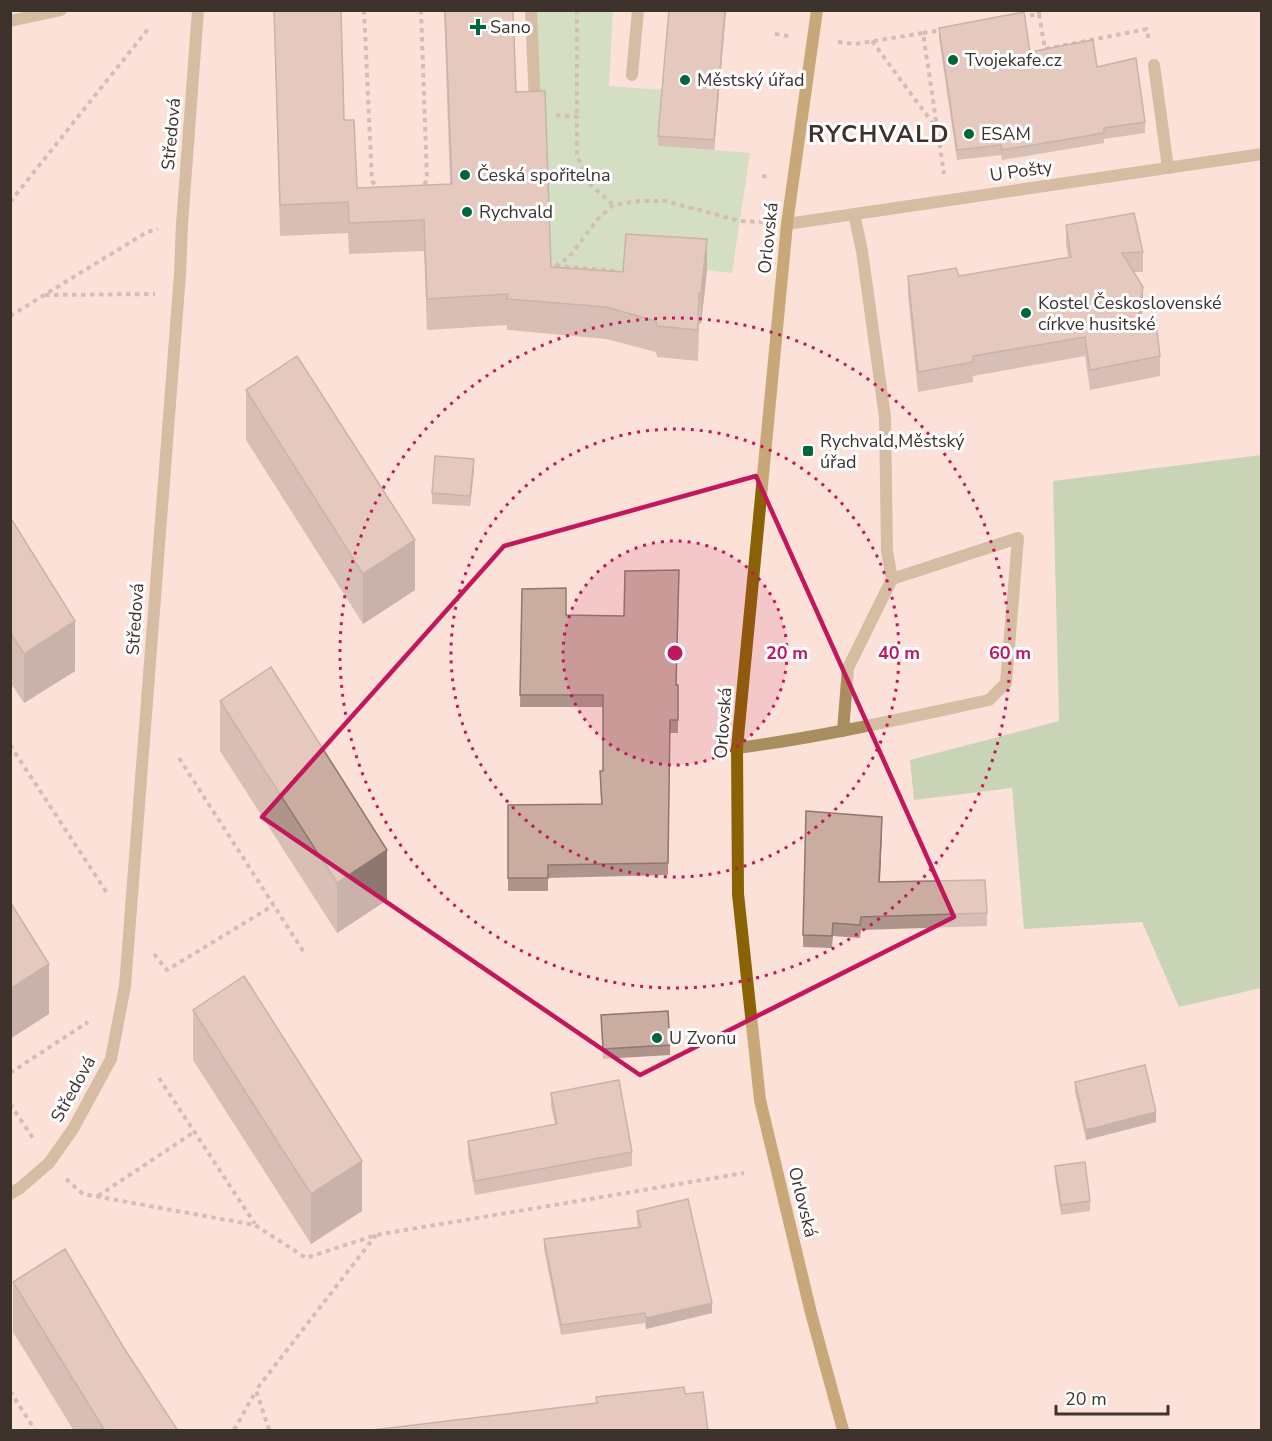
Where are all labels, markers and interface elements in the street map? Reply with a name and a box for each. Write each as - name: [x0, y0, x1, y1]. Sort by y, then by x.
- place label: Sano: [490, 15, 531, 39]
- marker: Sano: [471, 20, 485, 34]
- place label: Tvojekafe.cz: [965, 48, 1062, 72]
- marker: Tvojekafe.cz: [946, 53, 960, 67]
- place label: Městský úřad: [697, 68, 805, 92]
- marker: Městský úřad: [678, 73, 692, 87]
- street label: Středová: [156, 97, 186, 171]
- district label: RYCHVALD: [808, 118, 950, 150]
- place label: ESAM: [981, 122, 1031, 146]
- marker: ESAM: [962, 127, 976, 141]
- street label: U Pošty: [988, 155, 1055, 187]
- place label: Česká spořitelna: [477, 163, 610, 187]
- marker: Česká spořitelna: [458, 168, 472, 182]
- place label: Rychvald: [479, 200, 553, 224]
- street label: Orlovská: [752, 201, 784, 275]
- marker: Rychvald: [460, 205, 474, 219]
- place label: Kostel Československé církve husitské: [1038, 291, 1222, 336]
- marker: Kostel Československé církve husitské: [1019, 306, 1033, 320]
- place label: Rychvald,Městský úřad: [820, 429, 965, 474]
- marker: Rychvald,Městský úřad: [801, 444, 815, 458]
- street label: Středová: [121, 582, 149, 656]
- text: 20 m: [766, 641, 808, 665]
- text: 40 m: [878, 641, 920, 665]
- text: 60 m: [989, 641, 1031, 665]
- centre of rings: [665, 643, 685, 663]
- street label: Orlovská: [709, 686, 737, 760]
- place label: U Zvonu: [669, 1026, 736, 1050]
- marker: U Zvonu: [650, 1031, 664, 1045]
- street label: Středová: [45, 1052, 101, 1126]
- street label: Orlovská: [783, 1164, 823, 1240]
- scale bar: [1056, 1378, 1168, 1416]
- text: 20 m: [1065, 1387, 1107, 1411]

